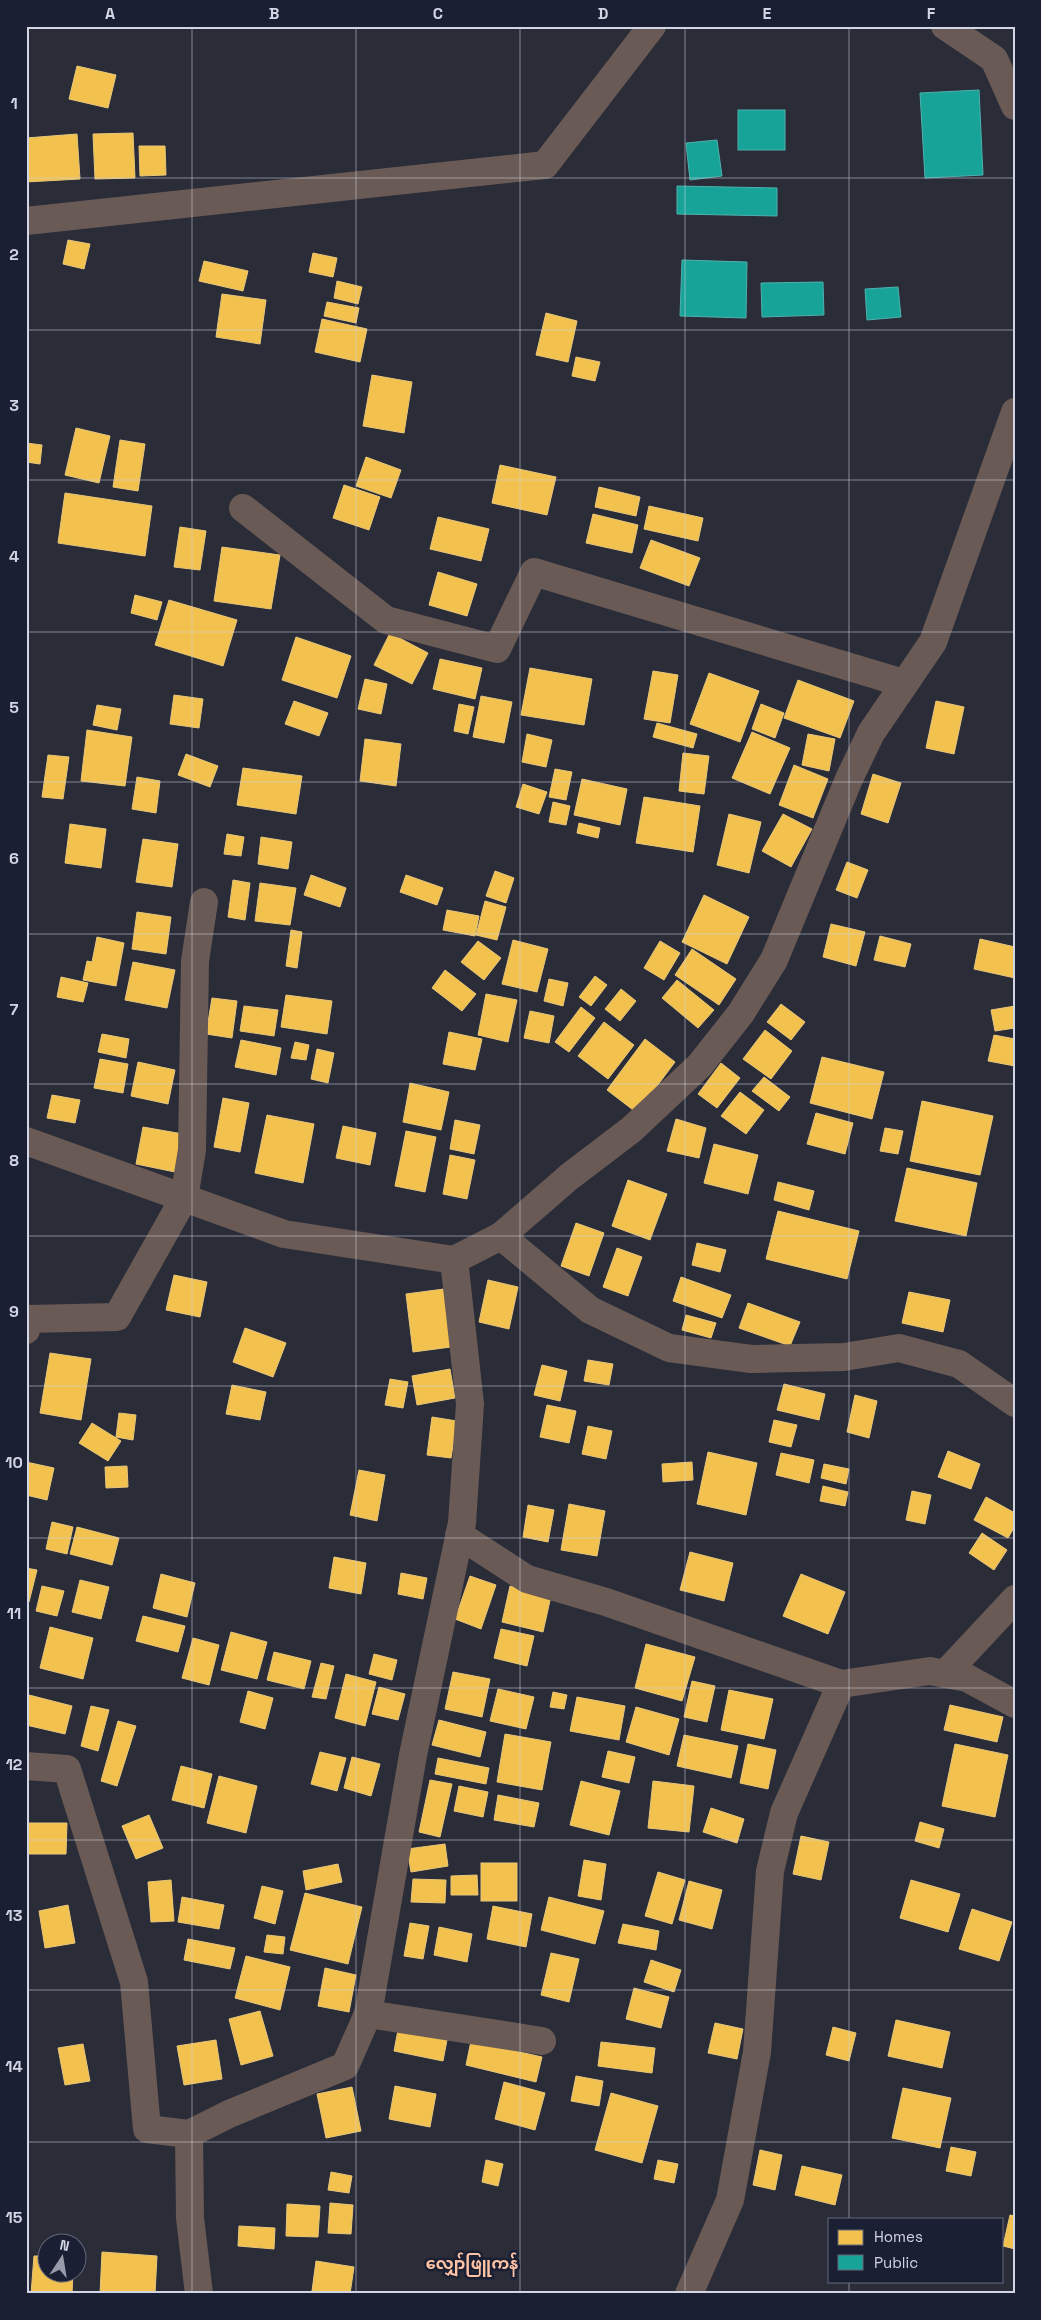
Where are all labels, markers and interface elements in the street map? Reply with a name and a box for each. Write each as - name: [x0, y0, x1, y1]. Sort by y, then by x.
- text: A: [105, 3, 115, 24]
- text: B: [269, 3, 279, 24]
- text: C: [433, 3, 443, 24]
- text: D: [598, 3, 608, 24]
- text: E: [763, 3, 772, 24]
- text: F: [927, 3, 936, 24]
- text: 1: [10, 93, 18, 114]
- text: 2: [9, 244, 19, 265]
- text: 3: [9, 395, 19, 416]
- text: 4: [9, 546, 19, 567]
- text: 5: [9, 697, 19, 718]
- text: 6: [9, 848, 19, 869]
- text: 7: [10, 999, 19, 1020]
- text: 8: [9, 1150, 19, 1171]
- text: 9: [9, 1301, 19, 1322]
- text: 10: [5, 1452, 23, 1473]
- text: 11: [7, 1603, 21, 1624]
- text: 12: [6, 1754, 22, 1775]
- text: 13: [6, 1905, 23, 1926]
- text: 14: [5, 2056, 23, 2077]
- text: 15: [6, 2207, 23, 2228]
- legend: [828, 2218, 1004, 2282]
- text: Homes: [874, 2227, 923, 2246]
- north arrow: [38, 2232, 88, 2282]
- text: N: [58, 2236, 71, 2255]
- district label: လျှော်ဖြူကန်: [426, 2252, 518, 2277]
- text: Public: [874, 2253, 918, 2272]

